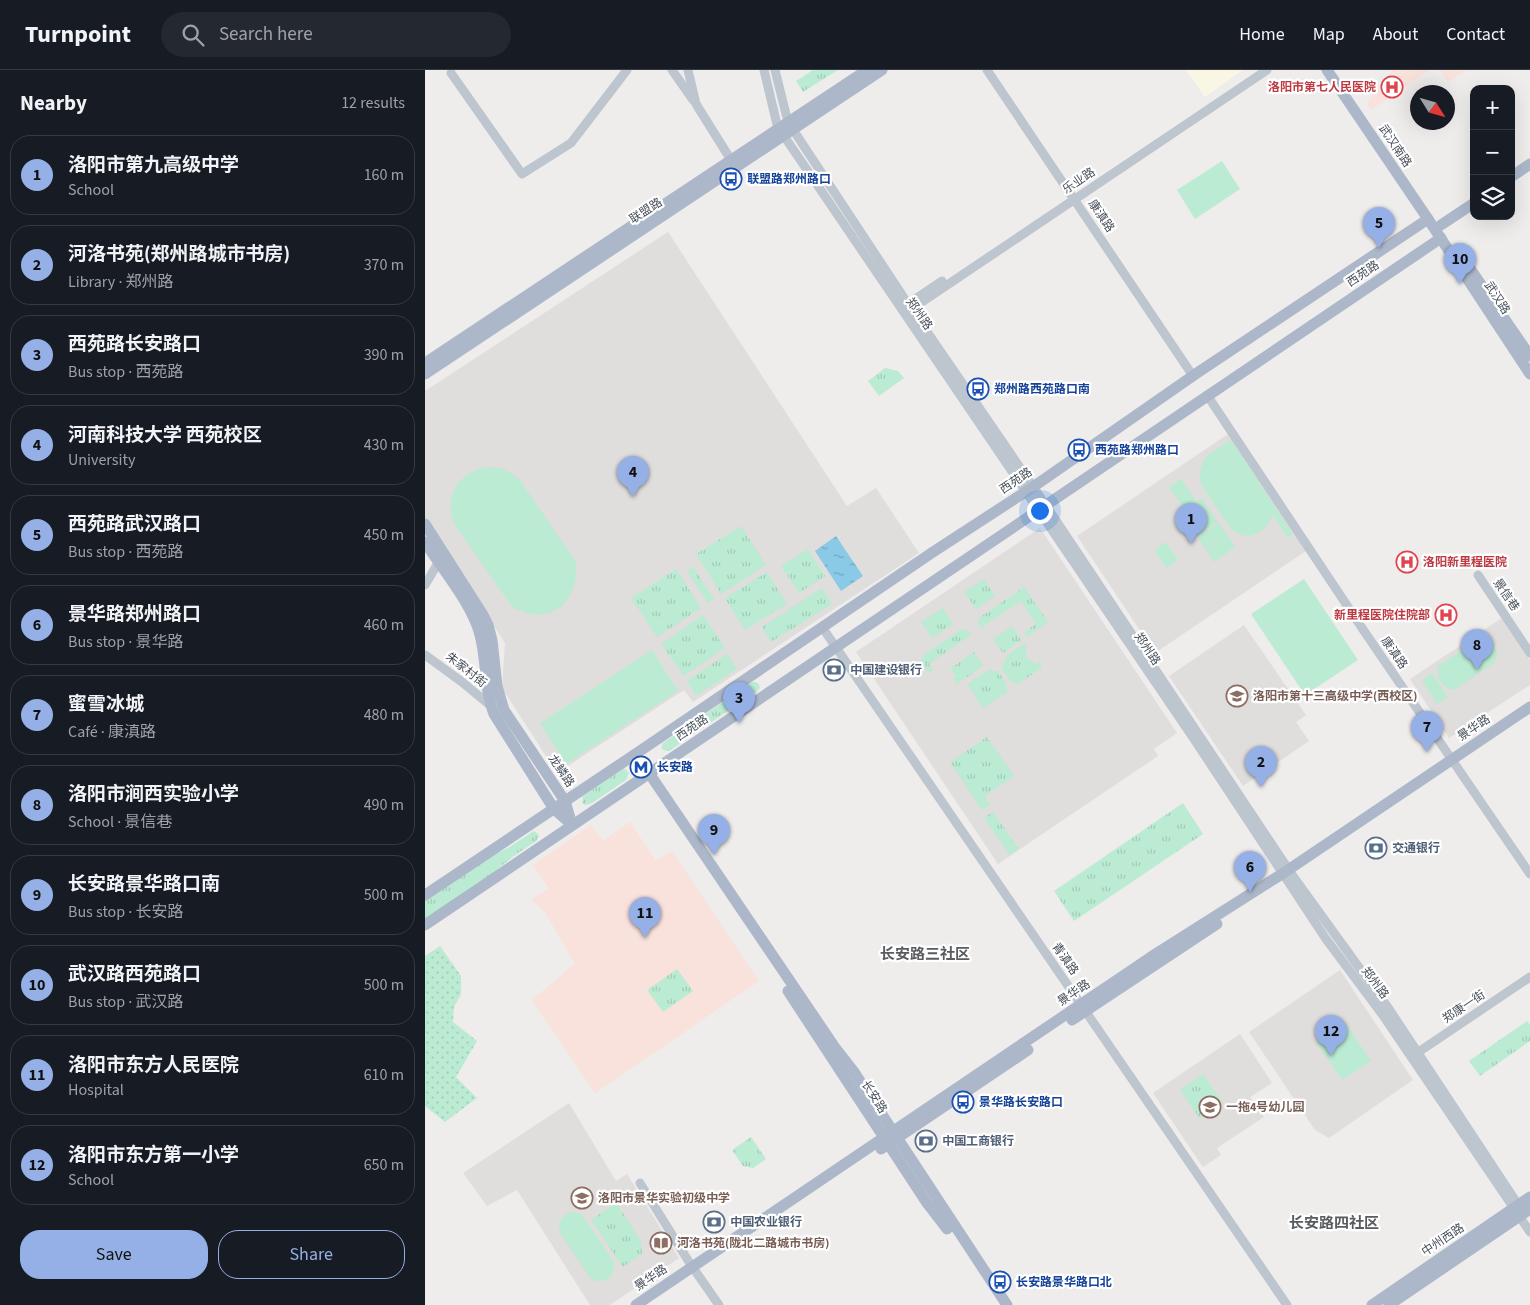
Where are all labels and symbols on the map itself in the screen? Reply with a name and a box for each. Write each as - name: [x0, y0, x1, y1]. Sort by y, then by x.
- hospital icon: 洛阳市第七人民医院: [1380, 75, 1404, 99]
- place label: 洛阳市第七人民医院: [1268, 79, 1376, 96]
- north arrow: [1410, 85, 1455, 130]
- street label: 武汉南路: [1375, 121, 1415, 171]
- street label: 乐业路: [1059, 164, 1099, 198]
- bus stop icon: 联盟路郑州路口: [719, 167, 743, 191]
- place label: 联盟路郑州路口: [747, 171, 831, 188]
- street label: 联盟路: [626, 194, 666, 228]
- street label: 康滇路: [1084, 196, 1118, 236]
- pin: 5: [1363, 207, 1395, 248]
- pin: 10: [1444, 243, 1476, 284]
- street label: 西苑路: [1343, 257, 1383, 291]
- street label: 武汉路: [1480, 278, 1514, 318]
- street label: 郑州路: [902, 294, 936, 334]
- bus stop icon: 郑州路西苑路口南: [966, 377, 990, 401]
- place label: 郑州路西苑路口南: [994, 381, 1090, 398]
- bus stop icon: 西苑路郑州路口: [1067, 438, 1091, 462]
- place label: 西苑路郑州路口: [1095, 442, 1179, 459]
- pin: 4: [617, 456, 649, 497]
- street label: 西苑路: [996, 464, 1036, 498]
- your location: [1027, 498, 1053, 524]
- pin: 1: [1175, 503, 1207, 544]
- hospital icon: 洛阳新里程医院: [1395, 550, 1419, 574]
- place label: 洛阳新里程医院: [1423, 554, 1507, 571]
- street label: 景信巷: [1489, 575, 1523, 615]
- hospital icon: 新里程医院住院部: [1434, 603, 1458, 627]
- place label: 新里程医院住院部: [1334, 607, 1430, 624]
- street label: 郑州路: [1130, 629, 1164, 669]
- pin: 8: [1461, 629, 1493, 670]
- street label: 康滇路: [1377, 633, 1411, 673]
- street label: 朱家村街: [442, 649, 490, 691]
- bank icon: 中国建设银行: [822, 658, 846, 682]
- place label: 中国建设银行: [850, 662, 922, 679]
- pin: 3: [723, 682, 755, 723]
- school or university icon: 洛阳市第十三高级中学(西校区): [1225, 684, 1249, 708]
- place label: 洛阳市第十三高级中学(西校区): [1253, 688, 1417, 705]
- street label: 西苑路: [672, 711, 712, 745]
- pin: 7: [1411, 711, 1443, 752]
- street label: 景华路: [1454, 711, 1494, 745]
- pin: 2: [1245, 746, 1277, 787]
- street label: 龙鳞路: [544, 751, 578, 791]
- metro station icon: 长安路: [629, 755, 653, 779]
- place label: 长安路: [657, 759, 693, 776]
- pin: 9: [698, 814, 730, 855]
- bank icon: 交通银行: [1364, 836, 1388, 860]
- place label: 交通银行: [1392, 840, 1440, 857]
- pin: 6: [1234, 851, 1266, 892]
- pin: 11: [629, 897, 661, 938]
- street label: 青滇路: [1048, 939, 1082, 979]
- district label: 长安路三社区: [880, 944, 970, 965]
- street label: 郑州路: [1357, 964, 1393, 1002]
- street label: 景华路: [1054, 976, 1094, 1010]
- street label: 郑康一街: [1439, 987, 1489, 1027]
- pin: 12: [1315, 1015, 1347, 1056]
- street label: 长安路: [857, 1077, 891, 1117]
- bus stop icon: 景华路长安路口: [951, 1090, 975, 1114]
- place label: 景华路长安路口: [979, 1094, 1063, 1111]
- school or university icon: 一拖4号幼儿园: [1198, 1095, 1222, 1119]
- place label: 一拖4号幼儿园: [1226, 1099, 1304, 1116]
- bank icon: 中国工商银行: [914, 1129, 938, 1153]
- place label: 中国工商银行: [942, 1133, 1014, 1150]
- school or university icon: 洛阳市景华实验初级中学: [570, 1186, 594, 1210]
- place label: 洛阳市景华实验初级中学: [598, 1190, 730, 1207]
- bank icon: 中国农业银行: [702, 1210, 726, 1234]
- district label: 长安路四社区: [1289, 1213, 1379, 1234]
- place label: 中国农业银行: [730, 1214, 802, 1231]
- street label: 中州西路: [1418, 1220, 1468, 1260]
- library icon: 河洛书苑(陇北二路城市书房): [649, 1231, 673, 1255]
- place label: 河洛书苑(陇北二路城市书房): [677, 1235, 829, 1252]
- street label: 景华路: [631, 1261, 671, 1295]
- bus stop icon: 长安路景华路口北: [988, 1270, 1012, 1294]
- place label: 长安路景华路口北: [1016, 1274, 1112, 1291]

